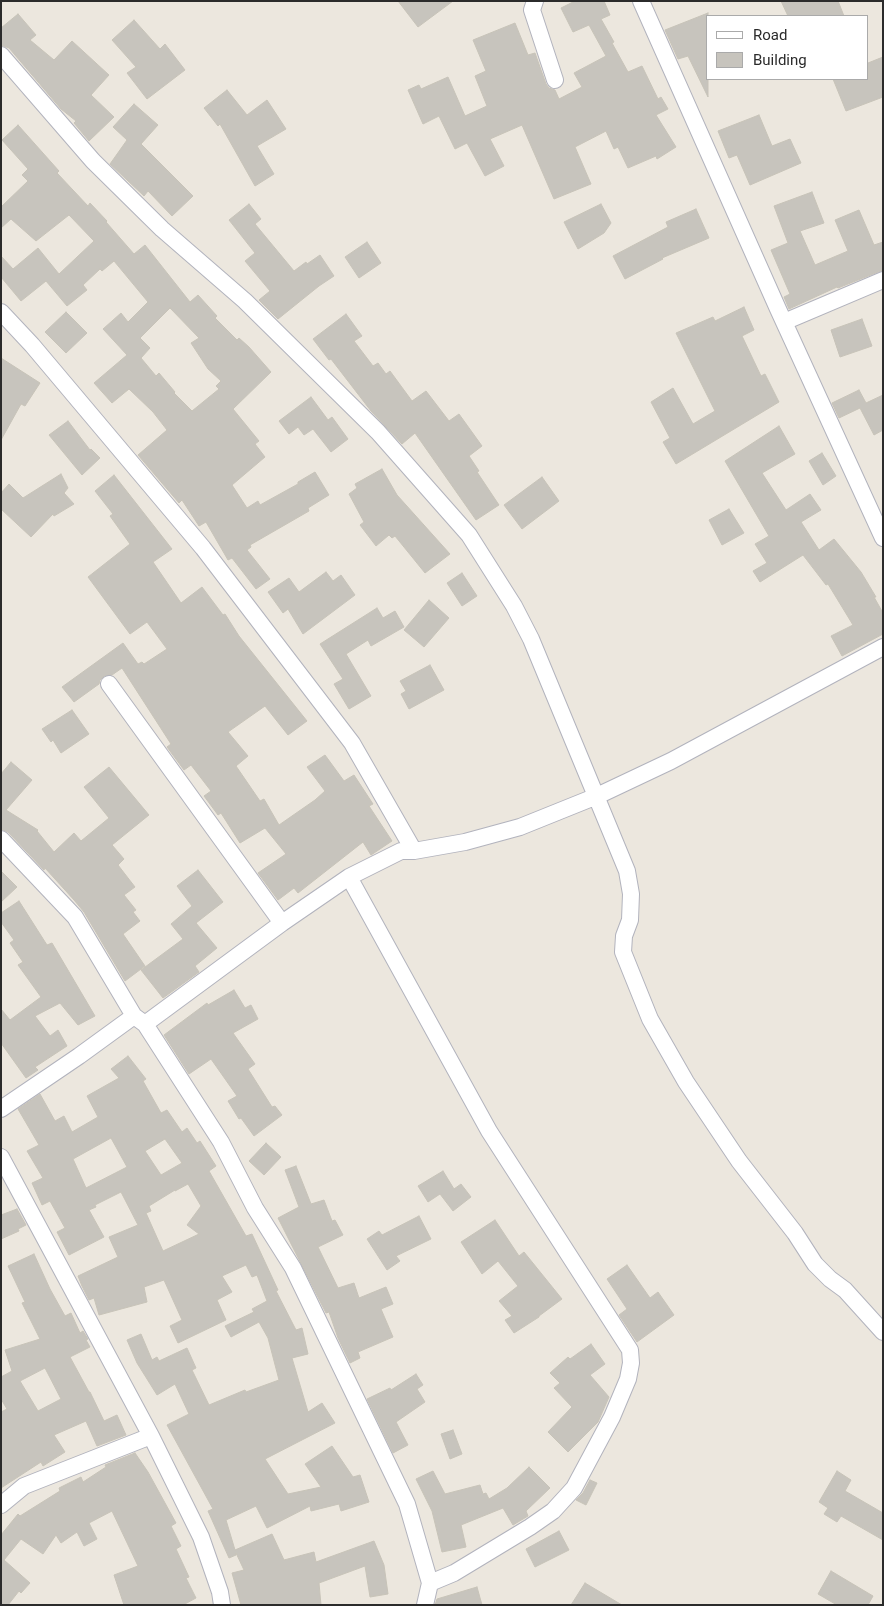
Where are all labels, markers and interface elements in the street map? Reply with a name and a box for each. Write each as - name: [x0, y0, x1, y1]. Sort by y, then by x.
- legend: [706, 15, 869, 80]
- text: Road: [753, 26, 787, 44]
- text: Building: [753, 51, 807, 69]

